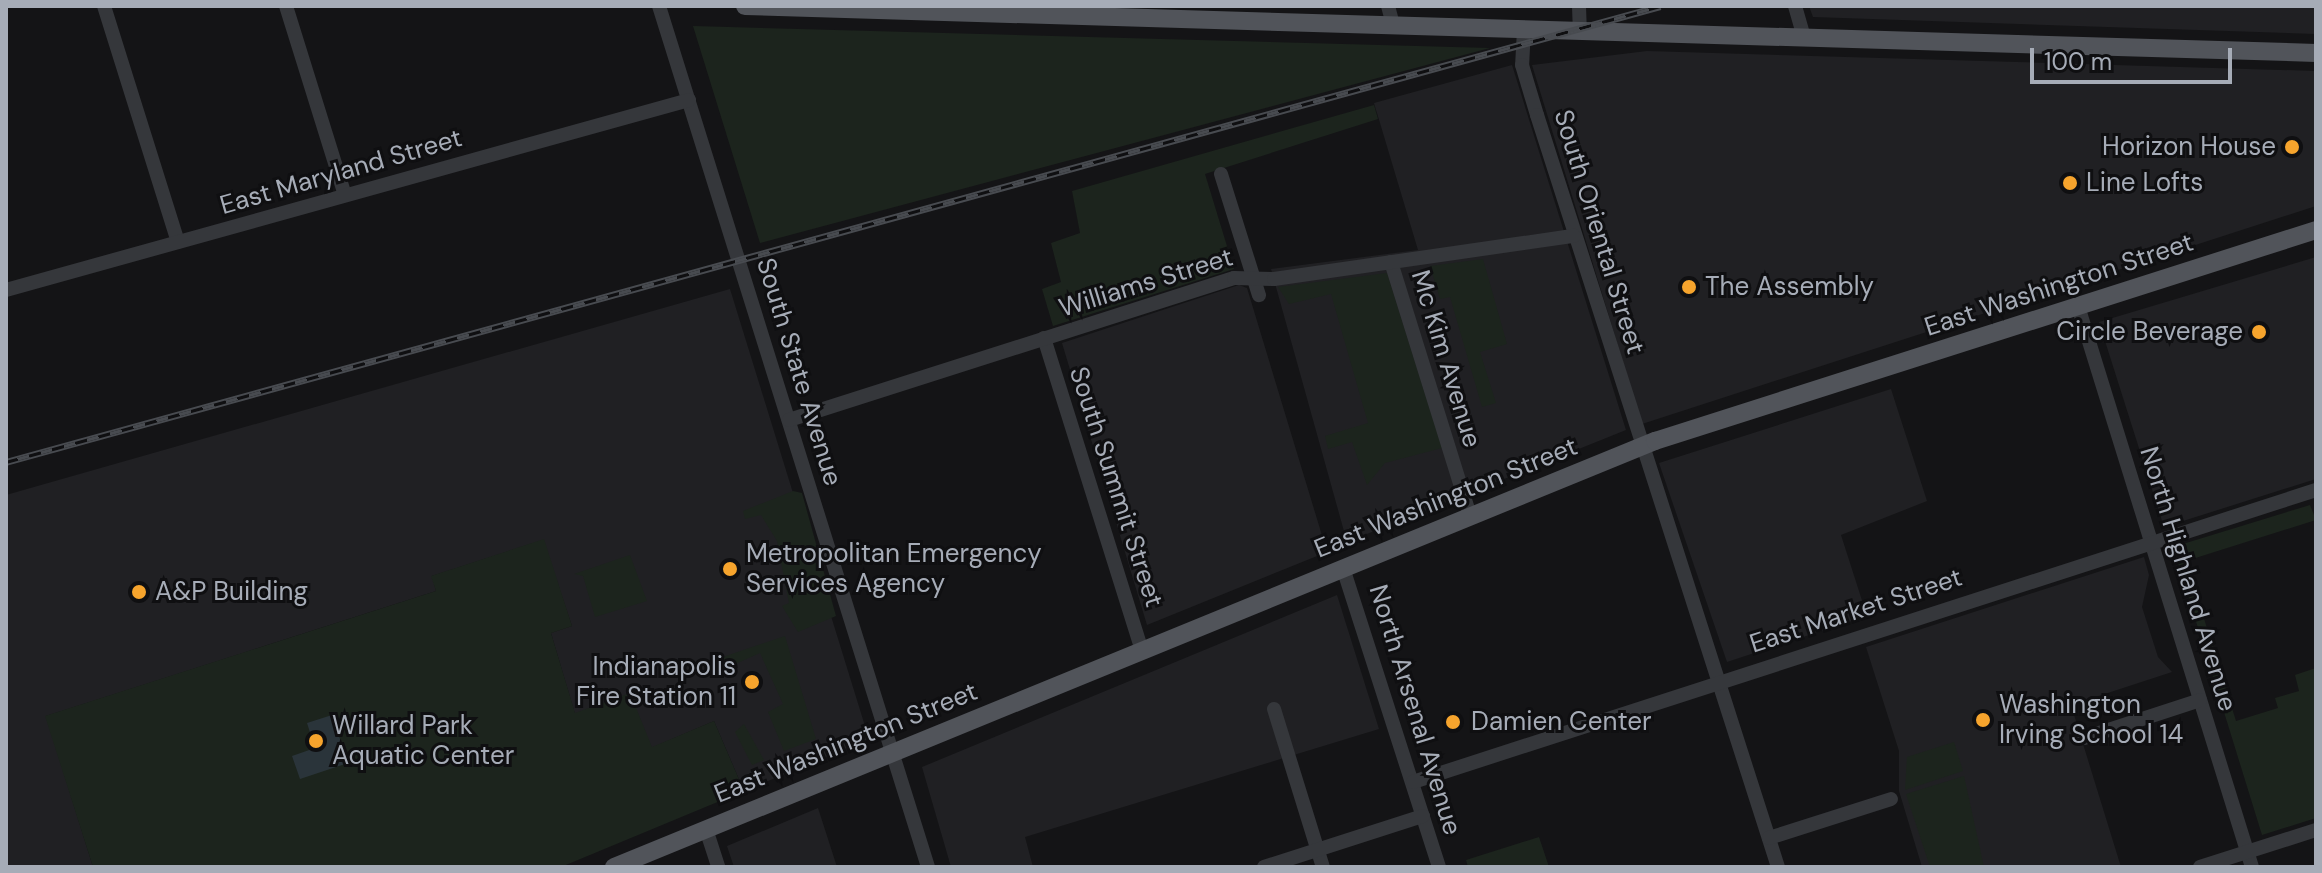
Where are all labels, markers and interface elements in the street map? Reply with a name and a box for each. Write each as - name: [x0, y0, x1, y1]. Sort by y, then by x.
- scale bar: [2034, 32, 2236, 82]
- text: 100 m: [2044, 46, 2112, 77]
- street label: South Oriental Street: [1547, 106, 1651, 358]
- street label: East Maryland Street: [216, 123, 466, 221]
- place label: Horizon House: [2102, 131, 2276, 163]
- marker: Horizon House: [2283, 138, 2301, 156]
- place label: Line Lofts: [2086, 167, 2203, 199]
- marker: Line Lofts: [2061, 174, 2079, 192]
- street label: East Washington Street: [1921, 227, 2197, 343]
- street label: Williams Street: [1055, 242, 1237, 324]
- street label: South State Avenue: [750, 254, 848, 490]
- street label: Mc Kim Avenue: [1404, 267, 1488, 451]
- place label: The Assembly: [1705, 271, 1874, 303]
- marker: The Assembly: [1680, 278, 1698, 296]
- place label: Circle Beverage: [2056, 316, 2243, 348]
- marker: Circle Beverage: [2250, 323, 2268, 341]
- street label: South Summit Street: [1062, 363, 1170, 611]
- street label: East Washington Street: [1310, 431, 1582, 565]
- street label: North Highland Avenue: [2133, 443, 2243, 715]
- place label: Metropolitan Emergency Services Agency: [746, 538, 1042, 600]
- marker: Metropolitan Emergency Services Agency: [721, 560, 739, 578]
- street label: East Market Street: [1746, 562, 1966, 660]
- place label: A&P Building: [155, 576, 308, 608]
- street label: North Arsenal Avenue: [1362, 581, 1468, 839]
- marker: A&P Building: [130, 583, 148, 601]
- place label: Indianapolis Fire Station 11: [576, 651, 736, 712]
- marker: Indianapolis Fire Station 11: [743, 673, 761, 691]
- street label: East Washington Street: [710, 676, 982, 810]
- place label: Washington Irving School 14: [1999, 689, 2183, 750]
- place label: Damien Center: [1471, 706, 1652, 738]
- place label: Willard Park Aquatic Center: [332, 710, 514, 772]
- marker: Damien Center: [1442, 711, 1464, 733]
- marker: Washington Irving School 14: [1974, 711, 1992, 729]
- marker: Willard Park Aquatic Center: [307, 732, 325, 750]

